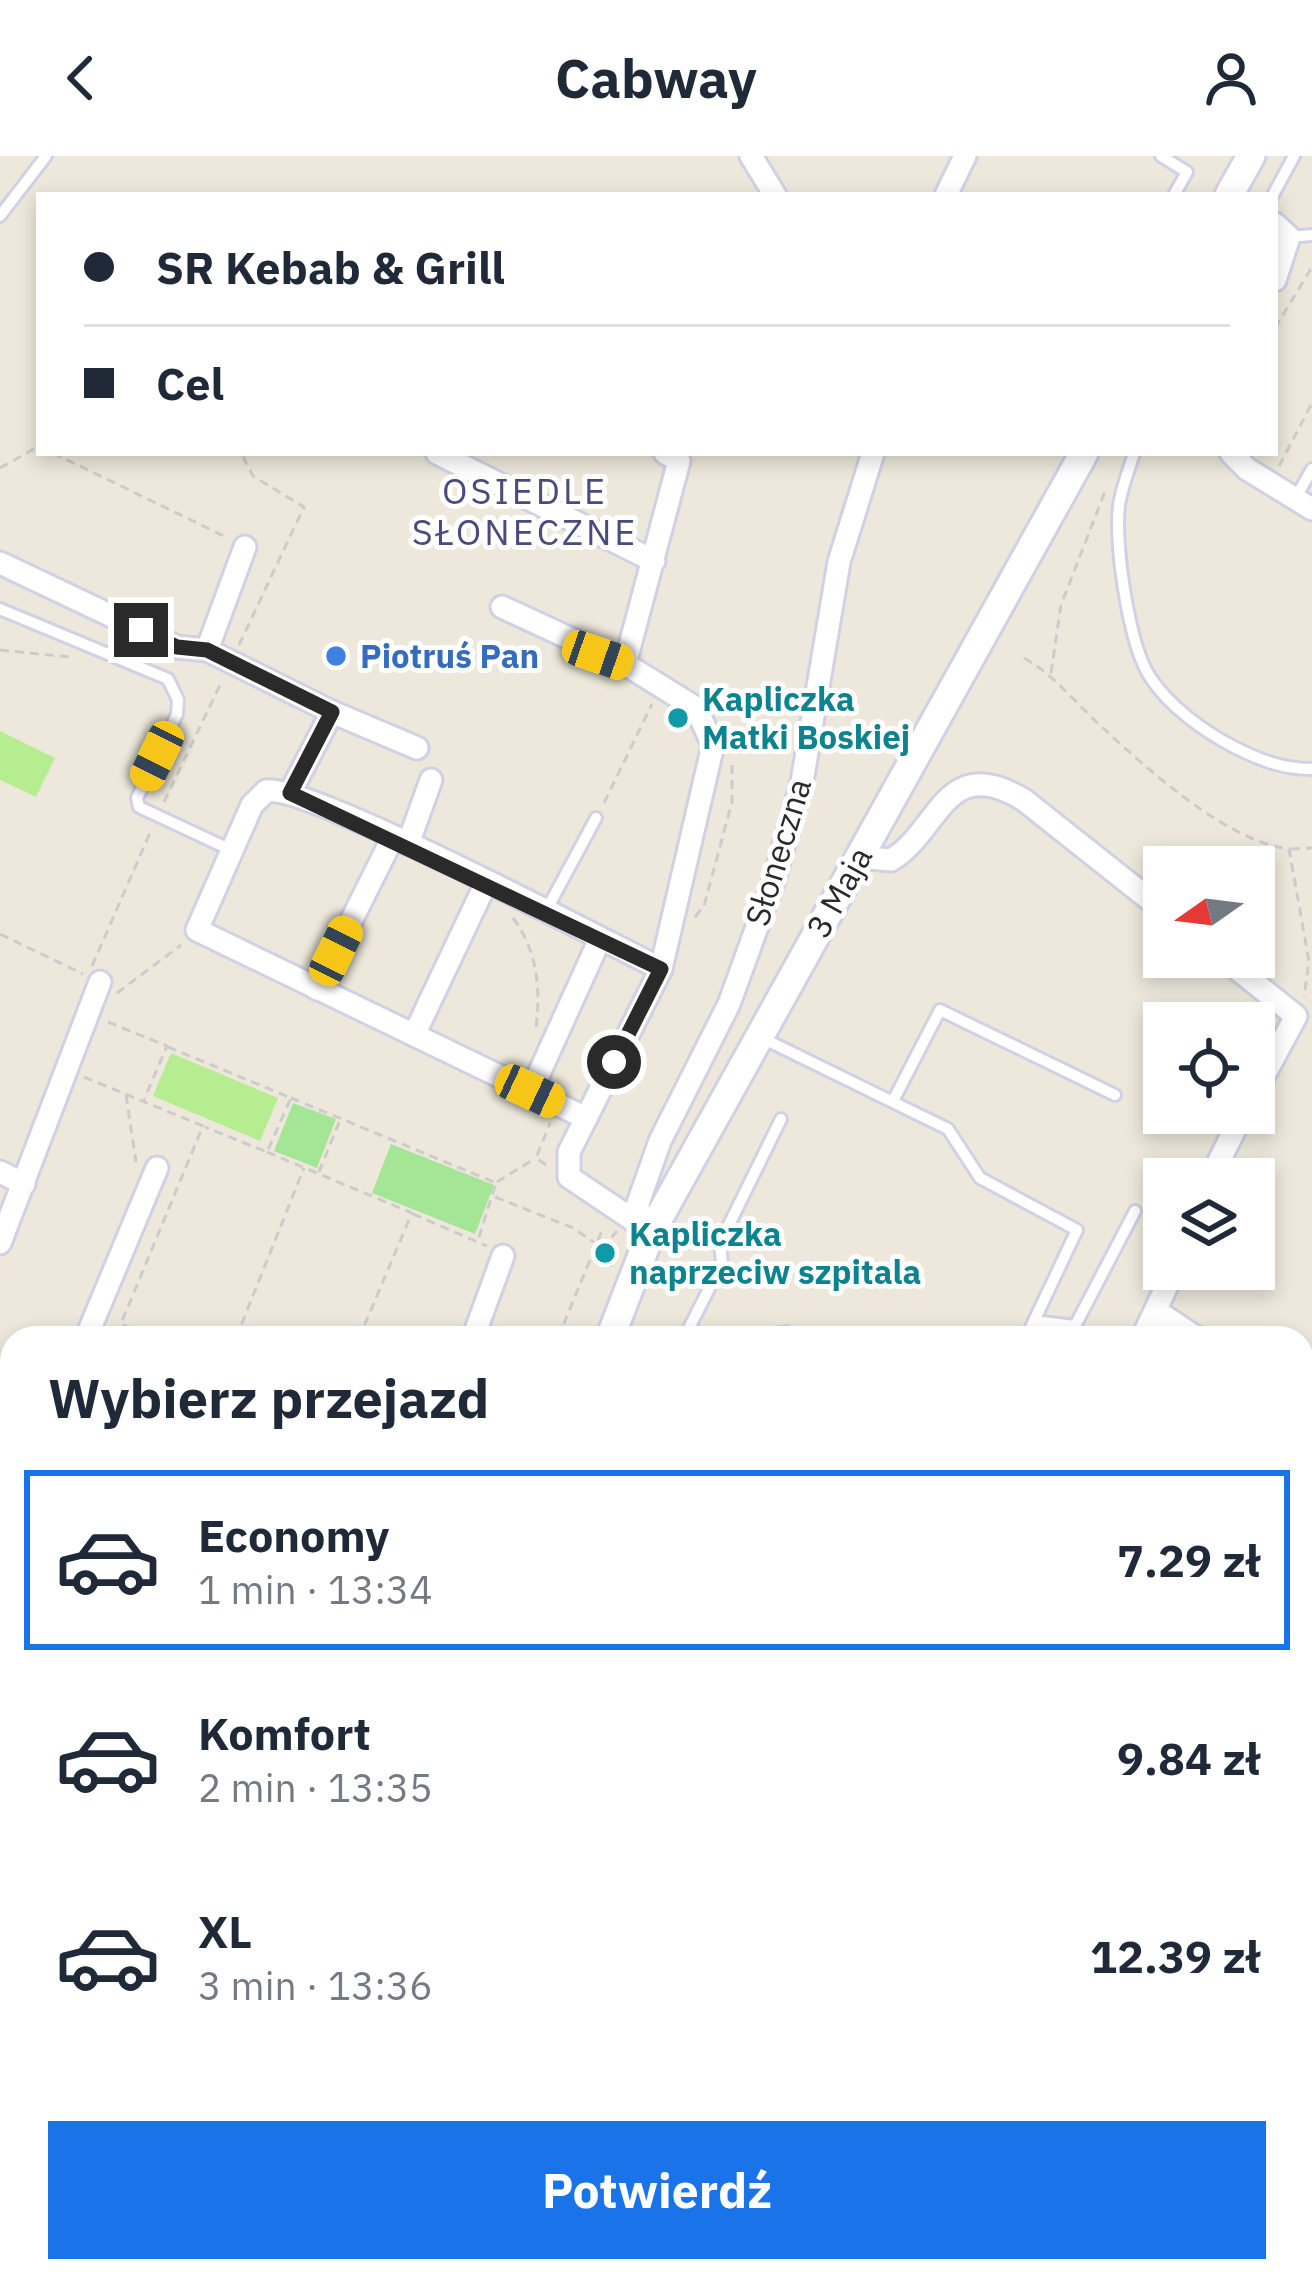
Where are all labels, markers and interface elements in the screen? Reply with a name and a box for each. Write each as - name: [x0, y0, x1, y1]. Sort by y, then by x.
- text: Cabway: [555, 43, 757, 113]
- icon: back: [48, 45, 114, 111]
- icon: person: [1198, 45, 1264, 111]
- text: SR Kebab & Grill: [156, 238, 505, 296]
- text: Cel: [156, 354, 224, 412]
- district label: OSIEDLE SŁONECZNE: [412, 467, 638, 555]
- route end: [114, 603, 168, 657]
- car: [558, 626, 638, 684]
- place label: Piotruś Pan: [360, 634, 539, 677]
- marker: Piotruś Pan: [323, 643, 349, 669]
- place label: Kapliczka Matki Boskiej: [702, 677, 910, 758]
- marker: Kapliczka Matki Boskiej: [665, 705, 691, 731]
- car: [125, 716, 189, 796]
- street label: Słoneczna: [735, 773, 820, 931]
- street label: 3 Maja: [796, 839, 881, 945]
- north arrow: [1143, 846, 1275, 978]
- map controls: [1143, 846, 1275, 1290]
- car: [304, 911, 368, 991]
- button: locate: [1143, 1002, 1275, 1134]
- route start: [587, 1035, 641, 1089]
- car: [490, 1059, 570, 1123]
- button: layers: [1143, 1158, 1275, 1290]
- place label: Kapliczka naprzeciw szpitala: [629, 1212, 921, 1293]
- marker: Kapliczka naprzeciw szpitala: [592, 1240, 618, 1266]
- text: Wybierz przejazd: [48, 1363, 489, 1433]
- icon: car: [54, 1506, 162, 1614]
- text: Economy: [198, 1506, 389, 1564]
- text: 7.29 zł: [1117, 1531, 1260, 1589]
- text: 1 min · 13:34: [198, 1564, 433, 1615]
- icon: car: [54, 1704, 162, 1812]
- text: Komfort: [198, 1704, 371, 1762]
- text: 9.84 zł: [1117, 1729, 1260, 1787]
- text: 2 min · 13:35: [198, 1762, 433, 1813]
- icon: car: [54, 1902, 162, 2010]
- text: XL: [198, 1902, 252, 1960]
- text: 12.39 zł: [1090, 1927, 1260, 1985]
- text: 3 min · 13:36: [198, 1960, 433, 2011]
- button: Potwierdź: [48, 2121, 1266, 2259]

